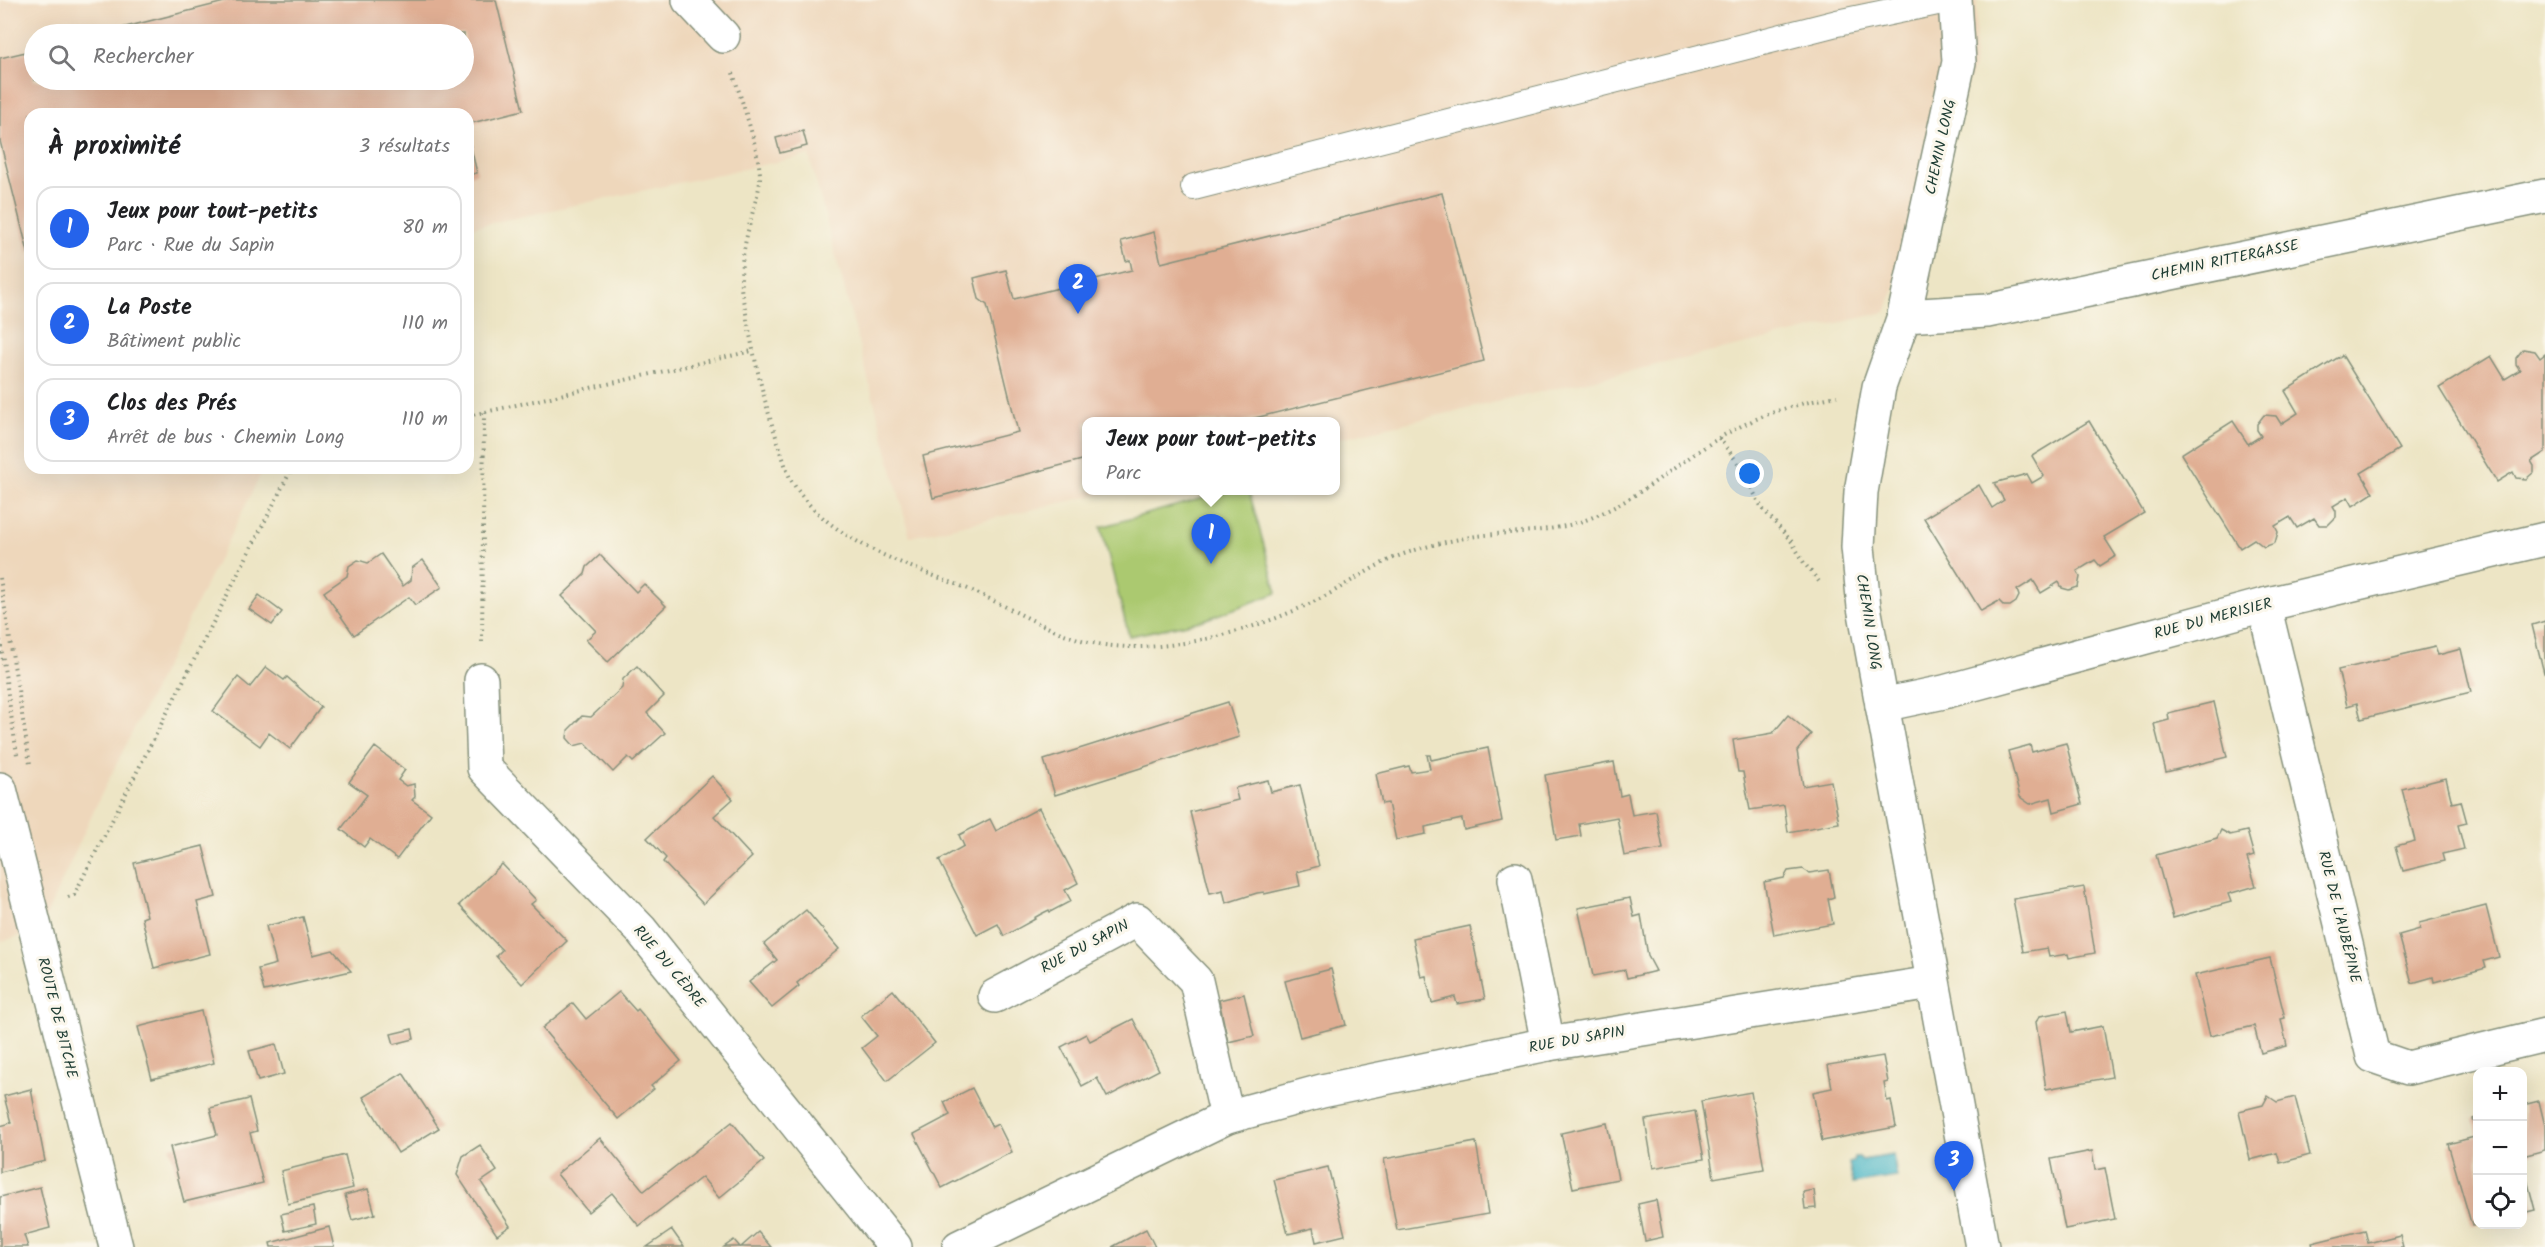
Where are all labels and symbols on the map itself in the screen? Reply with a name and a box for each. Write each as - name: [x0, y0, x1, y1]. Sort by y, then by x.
- street label: CHEMIN LONG: [1919, 97, 1963, 197]
- street label: CHEMIN RITTERGASSE: [2149, 233, 2302, 288]
- pin: 2: [1058, 264, 1098, 314]
- your location: [1735, 459, 1764, 488]
- pin: 1: [1192, 514, 1230, 564]
- street label: CHEMIN LONG: [1849, 572, 1887, 672]
- street label: RUE DU MERISIER: [2151, 592, 2275, 646]
- street label: RUE DE L'AUBÉPINE: [2311, 848, 2367, 987]
- street label: RUE DU SAPIN: [1036, 914, 1134, 980]
- street label: RUE DU CÈDRE: [627, 920, 712, 1015]
- street label: ROUTE DE BITCHE: [30, 955, 84, 1082]
- street label: RUE DU SAPIN: [1527, 1020, 1627, 1060]
- pin: 3: [1934, 1142, 1974, 1191]

